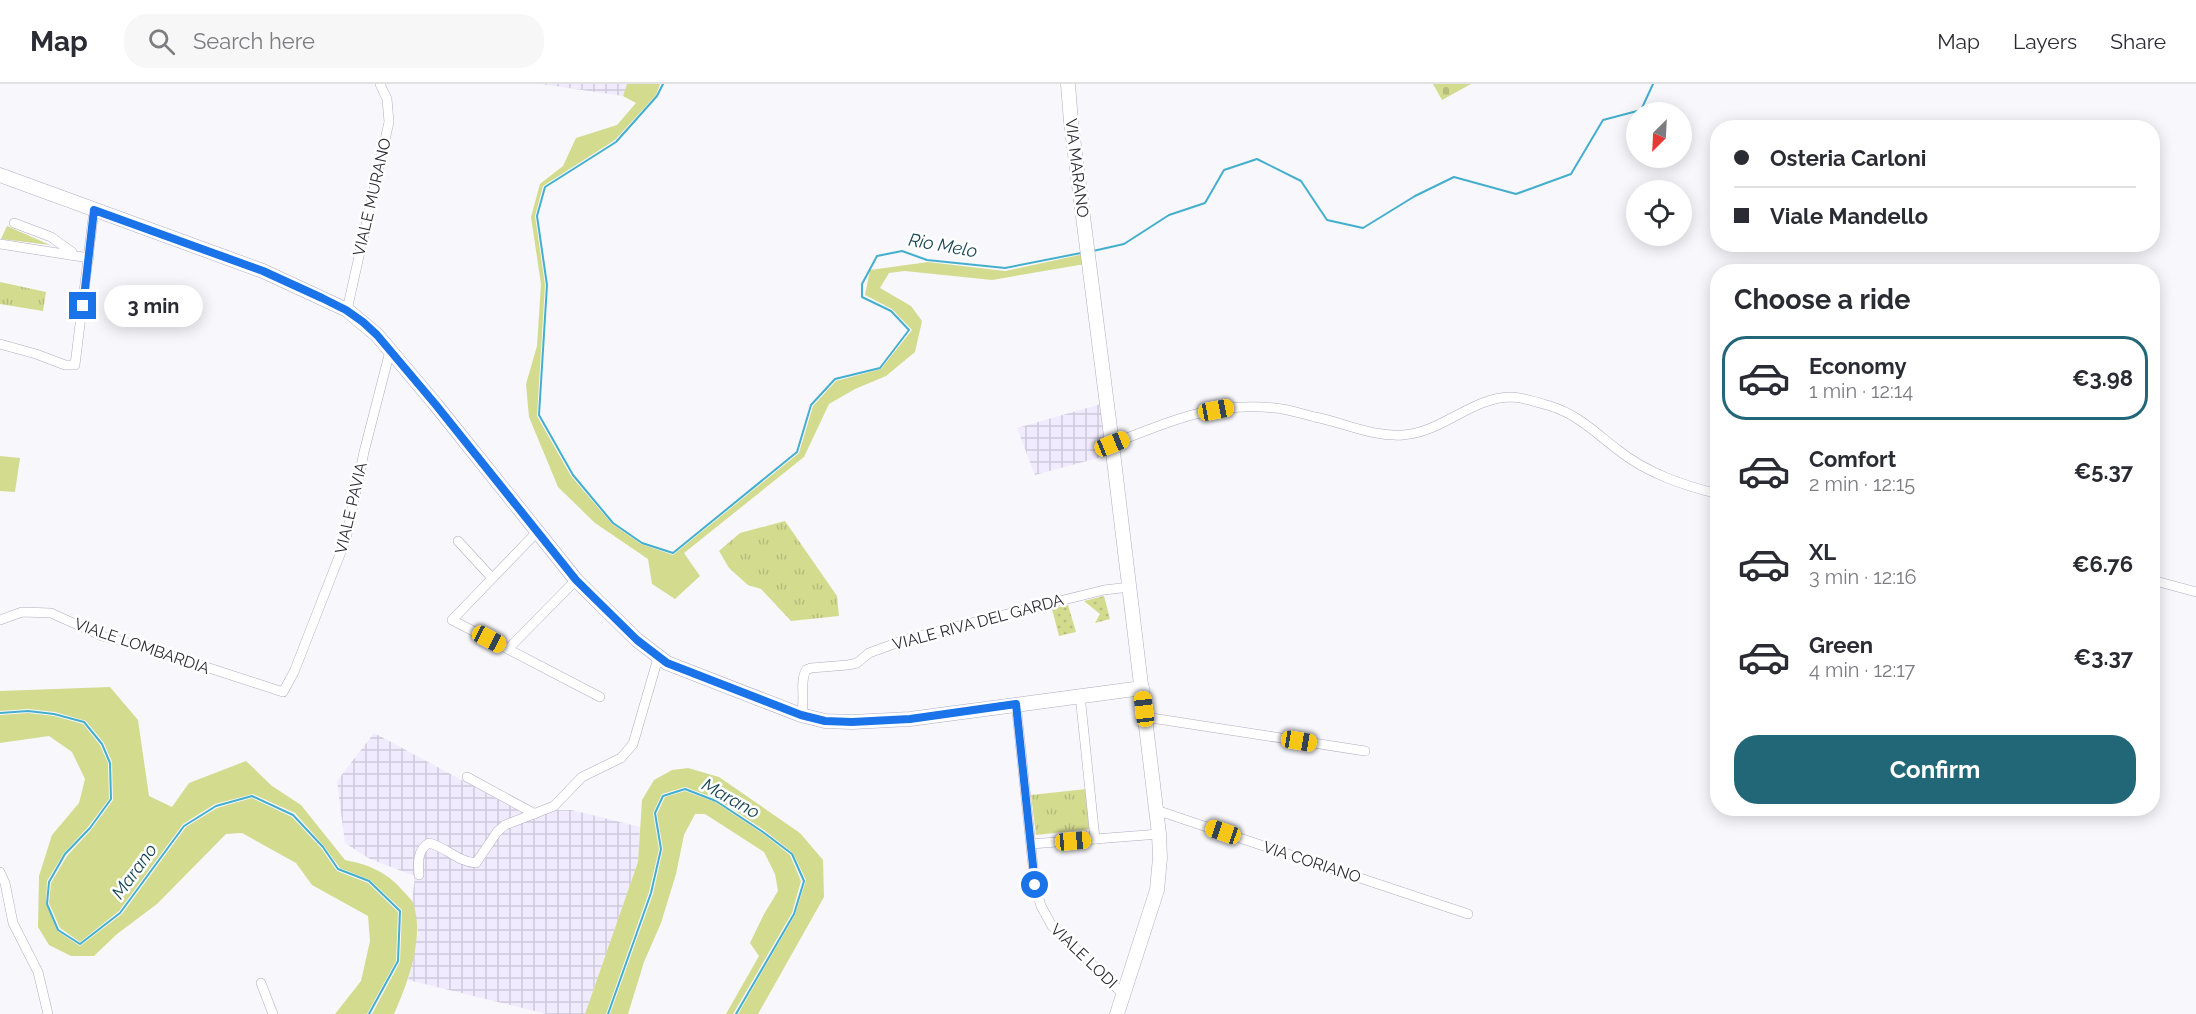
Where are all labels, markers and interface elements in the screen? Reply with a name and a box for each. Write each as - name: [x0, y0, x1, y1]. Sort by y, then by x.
- search box: [124, 14, 544, 68]
- text: Map: [30, 25, 88, 58]
- icon: search: [145, 25, 178, 58]
- text: Search here: [193, 28, 315, 54]
- text: Map: [1937, 29, 1980, 54]
- text: Layers: [2013, 29, 2077, 54]
- text: Share: [2110, 29, 2166, 54]
- north arrow: [1626, 102, 1692, 168]
- map controls: [1626, 102, 1692, 246]
- street label: VIA MARANO: [1061, 117, 1093, 219]
- street label: VIALE MURANO: [349, 136, 395, 258]
- text: Osteria Carloni: [1770, 145, 1926, 171]
- button: locate: [1626, 180, 1692, 246]
- text: Viale Mandello: [1770, 203, 1928, 229]
- water label: Rio Melo: [907, 229, 979, 261]
- text: Choose a ride: [1734, 284, 1910, 315]
- callout: 3 min: [104, 285, 203, 327]
- route end: [69, 292, 96, 319]
- text: 3 min: [128, 294, 179, 318]
- icon: car: [1737, 351, 1791, 405]
- text: Economy: [1809, 353, 1907, 379]
- text: €3.98: [2072, 365, 2133, 391]
- text: 1 min · 12:14: [1809, 379, 1913, 403]
- car: [1197, 398, 1235, 422]
- car: [1092, 429, 1132, 459]
- icon: car: [1737, 444, 1791, 498]
- text: Comfort: [1809, 446, 1896, 472]
- text: €5.37: [2074, 458, 2133, 484]
- street label: VIALE PAVIA: [331, 460, 371, 556]
- text: 2 min · 12:15: [1809, 472, 1915, 496]
- icon: car: [1737, 537, 1791, 591]
- text: XL: [1809, 539, 1836, 565]
- text: €6.76: [2072, 551, 2133, 577]
- text: 3 min · 12:16: [1809, 565, 1917, 589]
- street label: VIALE RIVA DEL GARDA: [890, 590, 1066, 654]
- street label: VIALE LOMBARDIA: [72, 614, 212, 678]
- car: [469, 623, 509, 655]
- icon: car: [1737, 630, 1791, 684]
- text: Green: [1809, 632, 1873, 658]
- text: €3.37: [2074, 644, 2133, 670]
- text: 4 min · 12:17: [1809, 658, 1915, 682]
- car: [1133, 690, 1155, 728]
- car: [1280, 729, 1318, 753]
- button: Confirm: [1734, 735, 2136, 804]
- water label: Marano: [698, 774, 764, 822]
- car: [1203, 818, 1243, 846]
- car: [1054, 830, 1092, 852]
- street label: VIA CORIANO: [1261, 837, 1363, 887]
- water label: Marano: [107, 839, 161, 903]
- route start: [1021, 871, 1048, 898]
- street label: VIALE LODI: [1047, 920, 1121, 992]

